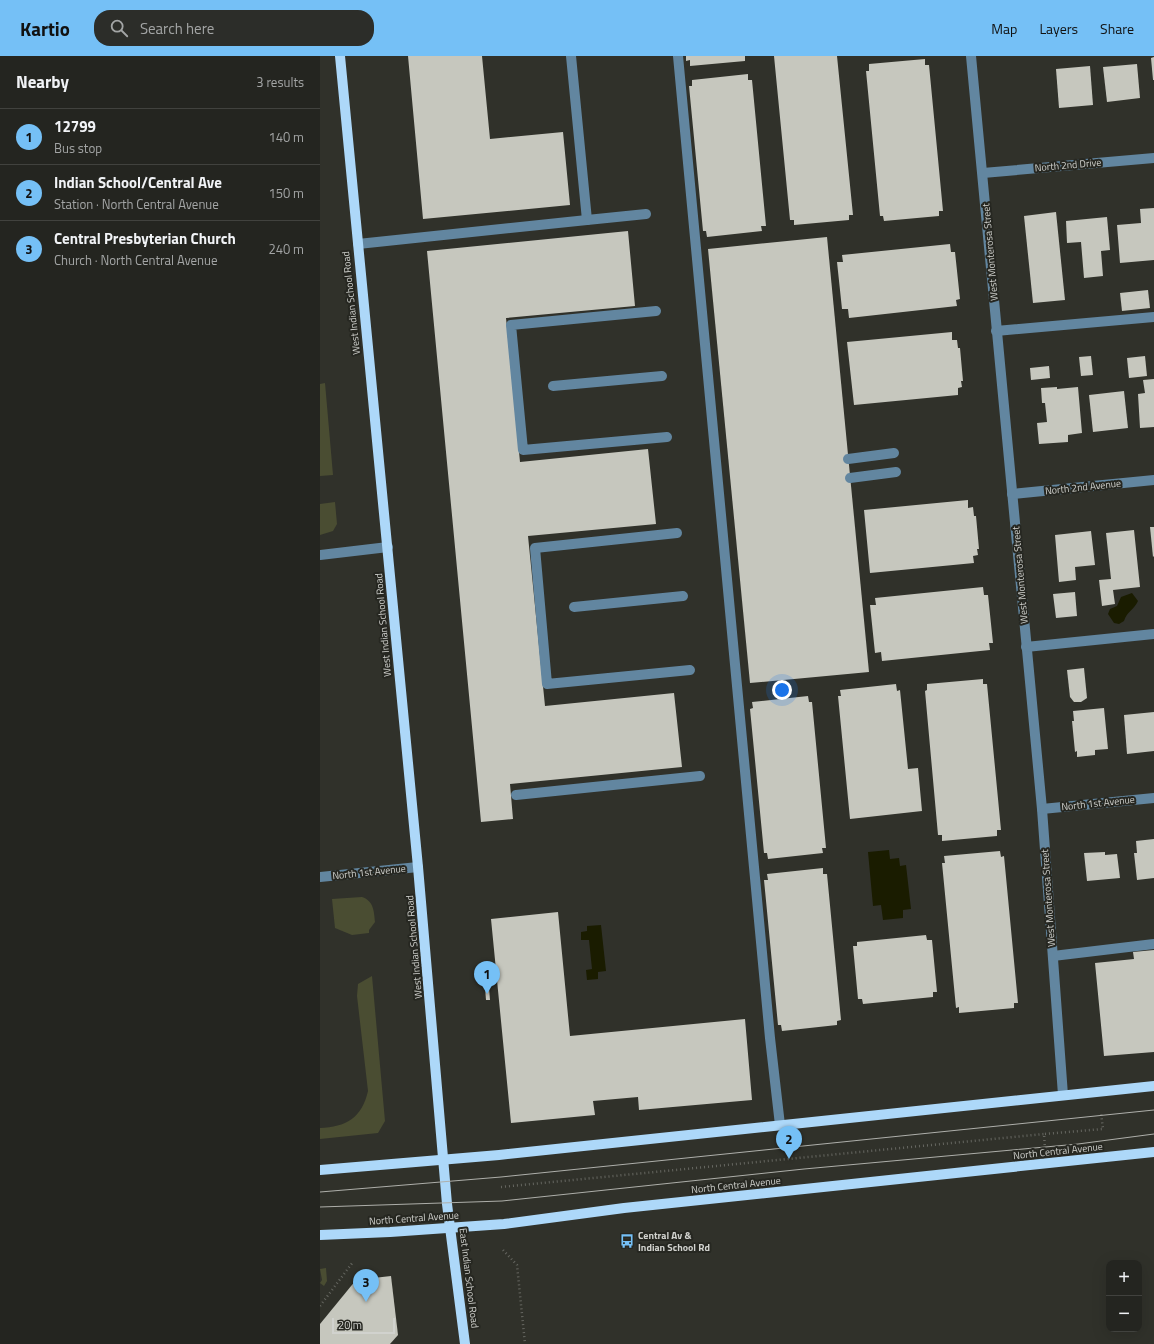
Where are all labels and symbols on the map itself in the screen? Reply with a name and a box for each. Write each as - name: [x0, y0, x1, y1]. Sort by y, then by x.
- street label: North 2nd Drive: [1034, 155, 1102, 175]
- street label: West Monterosa Street: [978, 202, 1002, 301]
- street label: West Indian School Road: [338, 251, 364, 355]
- street label: North 2nd Avenue: [1044, 476, 1122, 498]
- street label: West Monterosa Street: [1008, 525, 1032, 624]
- street label: West Indian School Road: [371, 573, 395, 677]
- your location: [772, 680, 792, 700]
- street label: North 1st Avenue: [1061, 792, 1135, 814]
- street label: West Monterosa Street: [1037, 848, 1059, 947]
- street label: North 1st Avenue: [332, 861, 406, 883]
- street label: West Indian School Road: [402, 895, 426, 999]
- pin: 1: [474, 961, 500, 994]
- pin: 2: [776, 1126, 802, 1159]
- street label: North Central Avenue: [1012, 1139, 1104, 1163]
- street label: North Central Avenue: [690, 1173, 782, 1197]
- street label: North Central Avenue: [369, 1207, 459, 1229]
- street label: East Indian School Road: [455, 1227, 483, 1329]
- place label: Central Av & Indian School Rd: [638, 1228, 710, 1255]
- bus stop icon: Central Av & Indian School Rd: [619, 1233, 635, 1249]
- pin: 3: [353, 1269, 379, 1302]
- scale bar: [332, 1316, 395, 1335]

